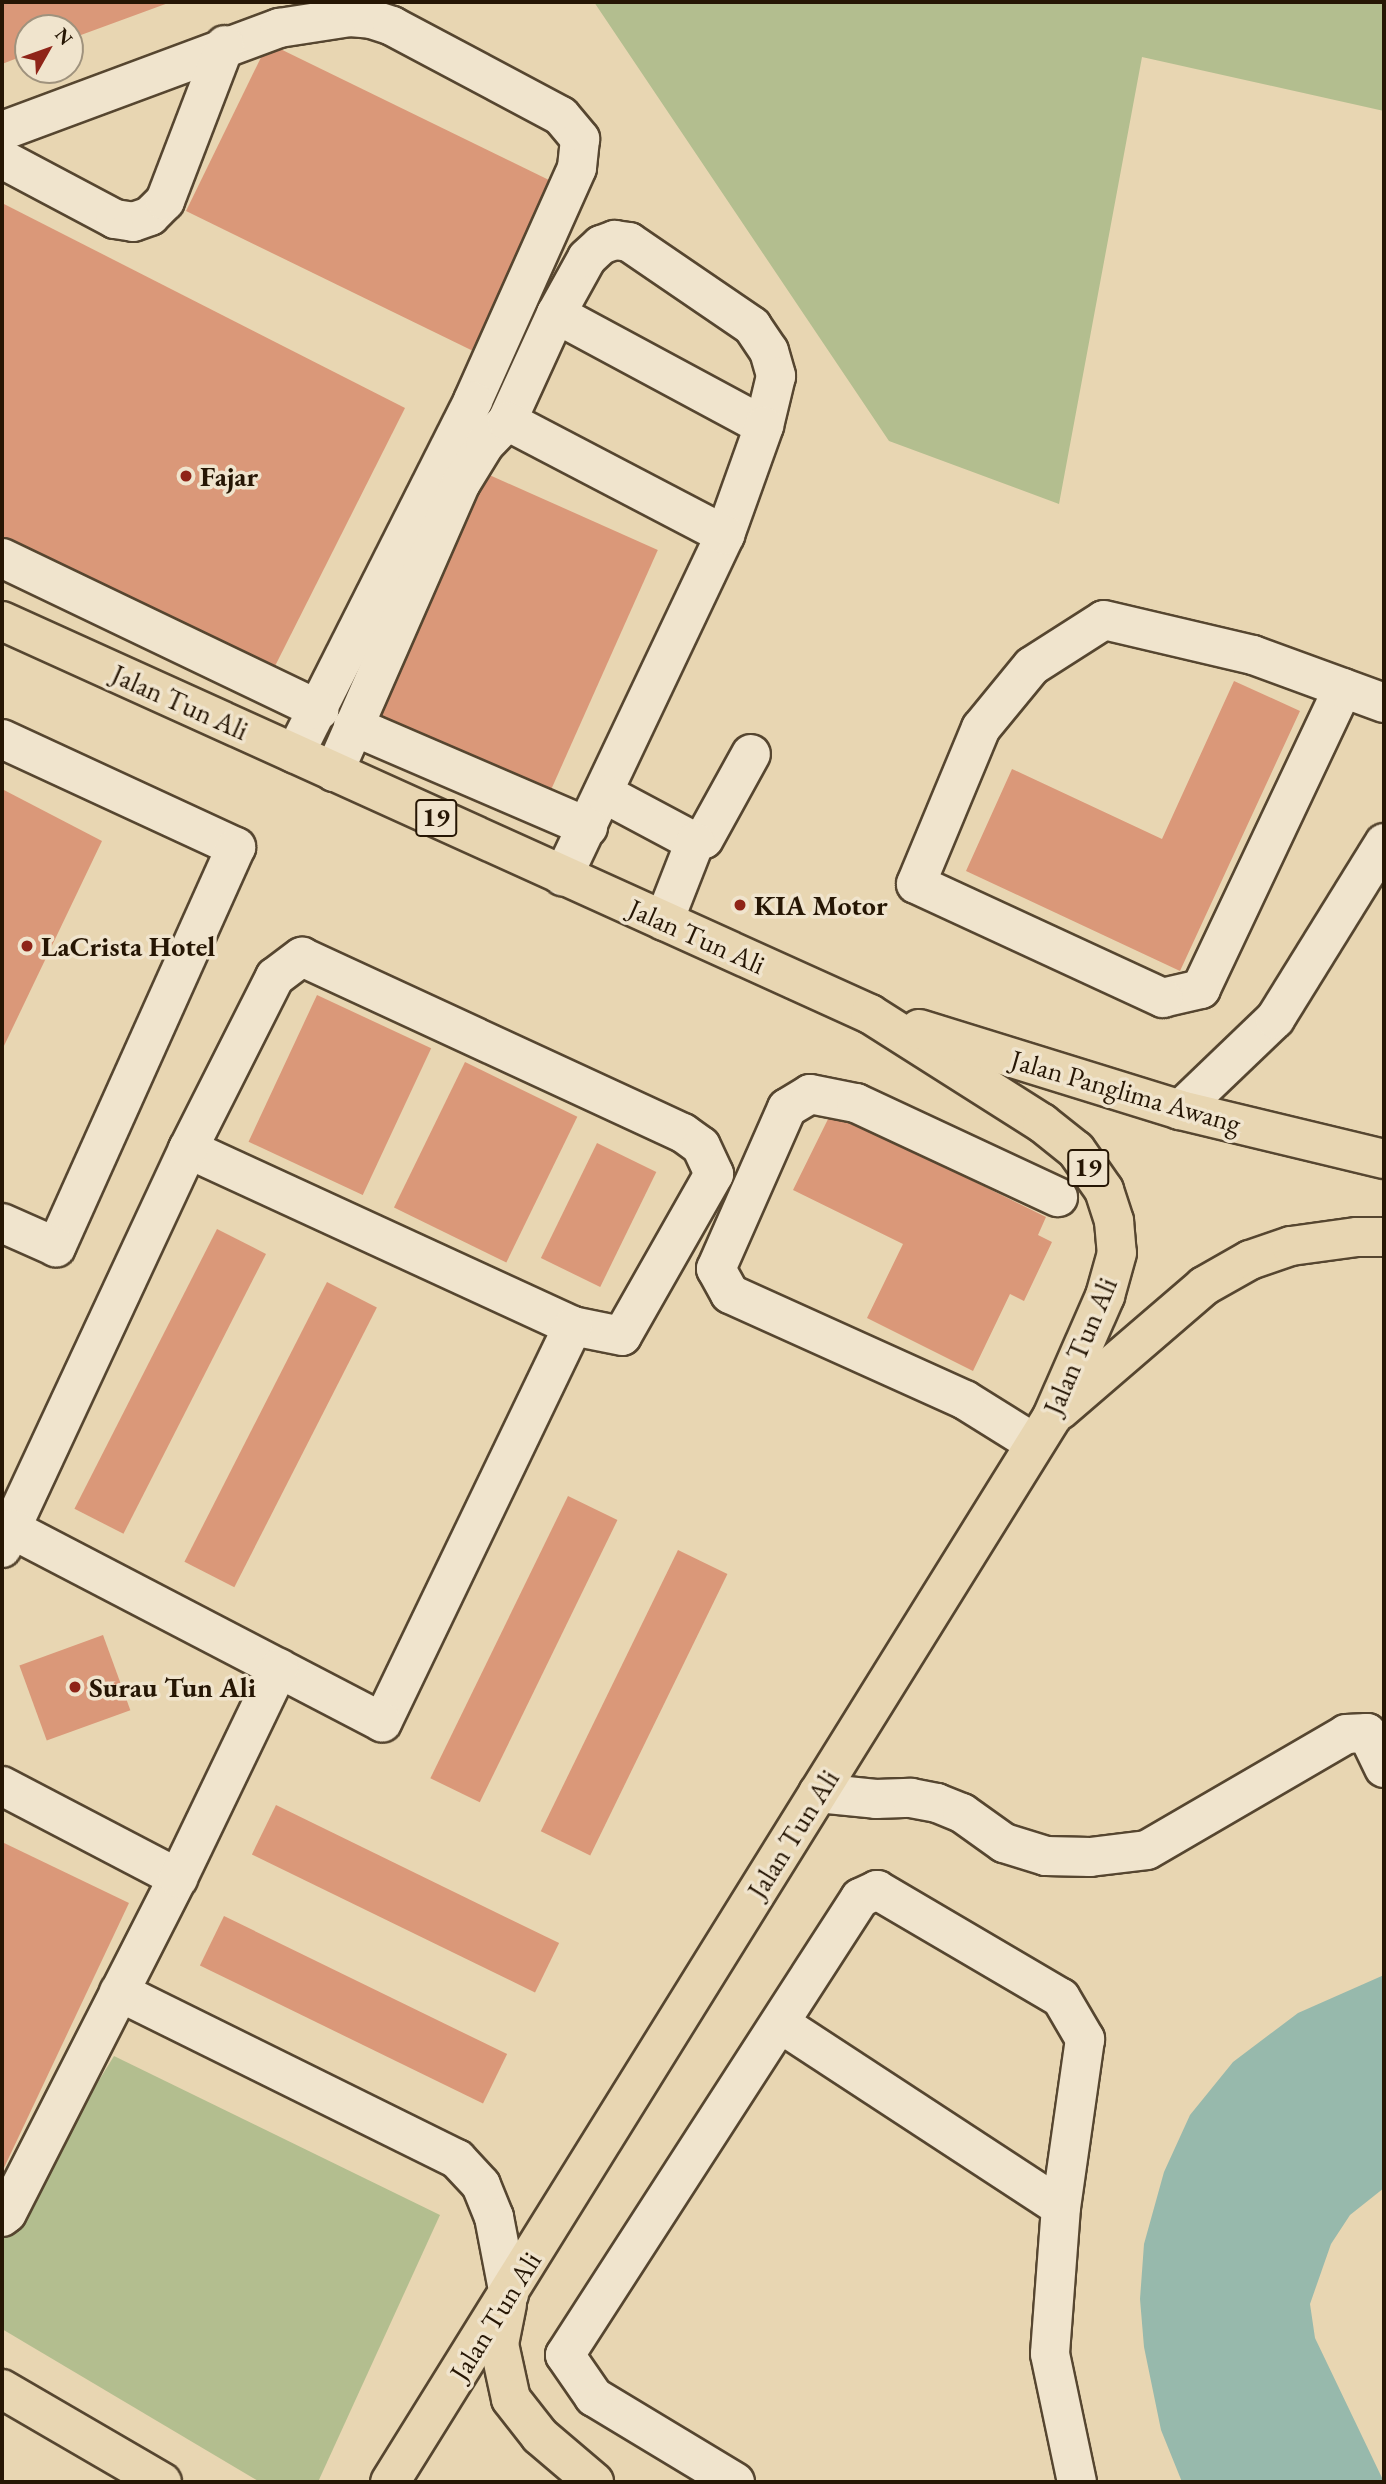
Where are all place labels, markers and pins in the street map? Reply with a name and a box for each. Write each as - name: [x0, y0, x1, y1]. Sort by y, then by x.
- place label: Fajar: [200, 459, 258, 493]
- marker: Fajar: [178, 468, 194, 484]
- place label: KIA Motor: [754, 888, 887, 922]
- marker: KIA Motor: [732, 897, 748, 913]
- place label: LaCrista Hotel: [41, 929, 215, 963]
- marker: LaCrista Hotel: [19, 938, 35, 954]
- place label: Surau Tun Ali: [89, 1670, 256, 1704]
- marker: Surau Tun Ali: [67, 1679, 83, 1695]

